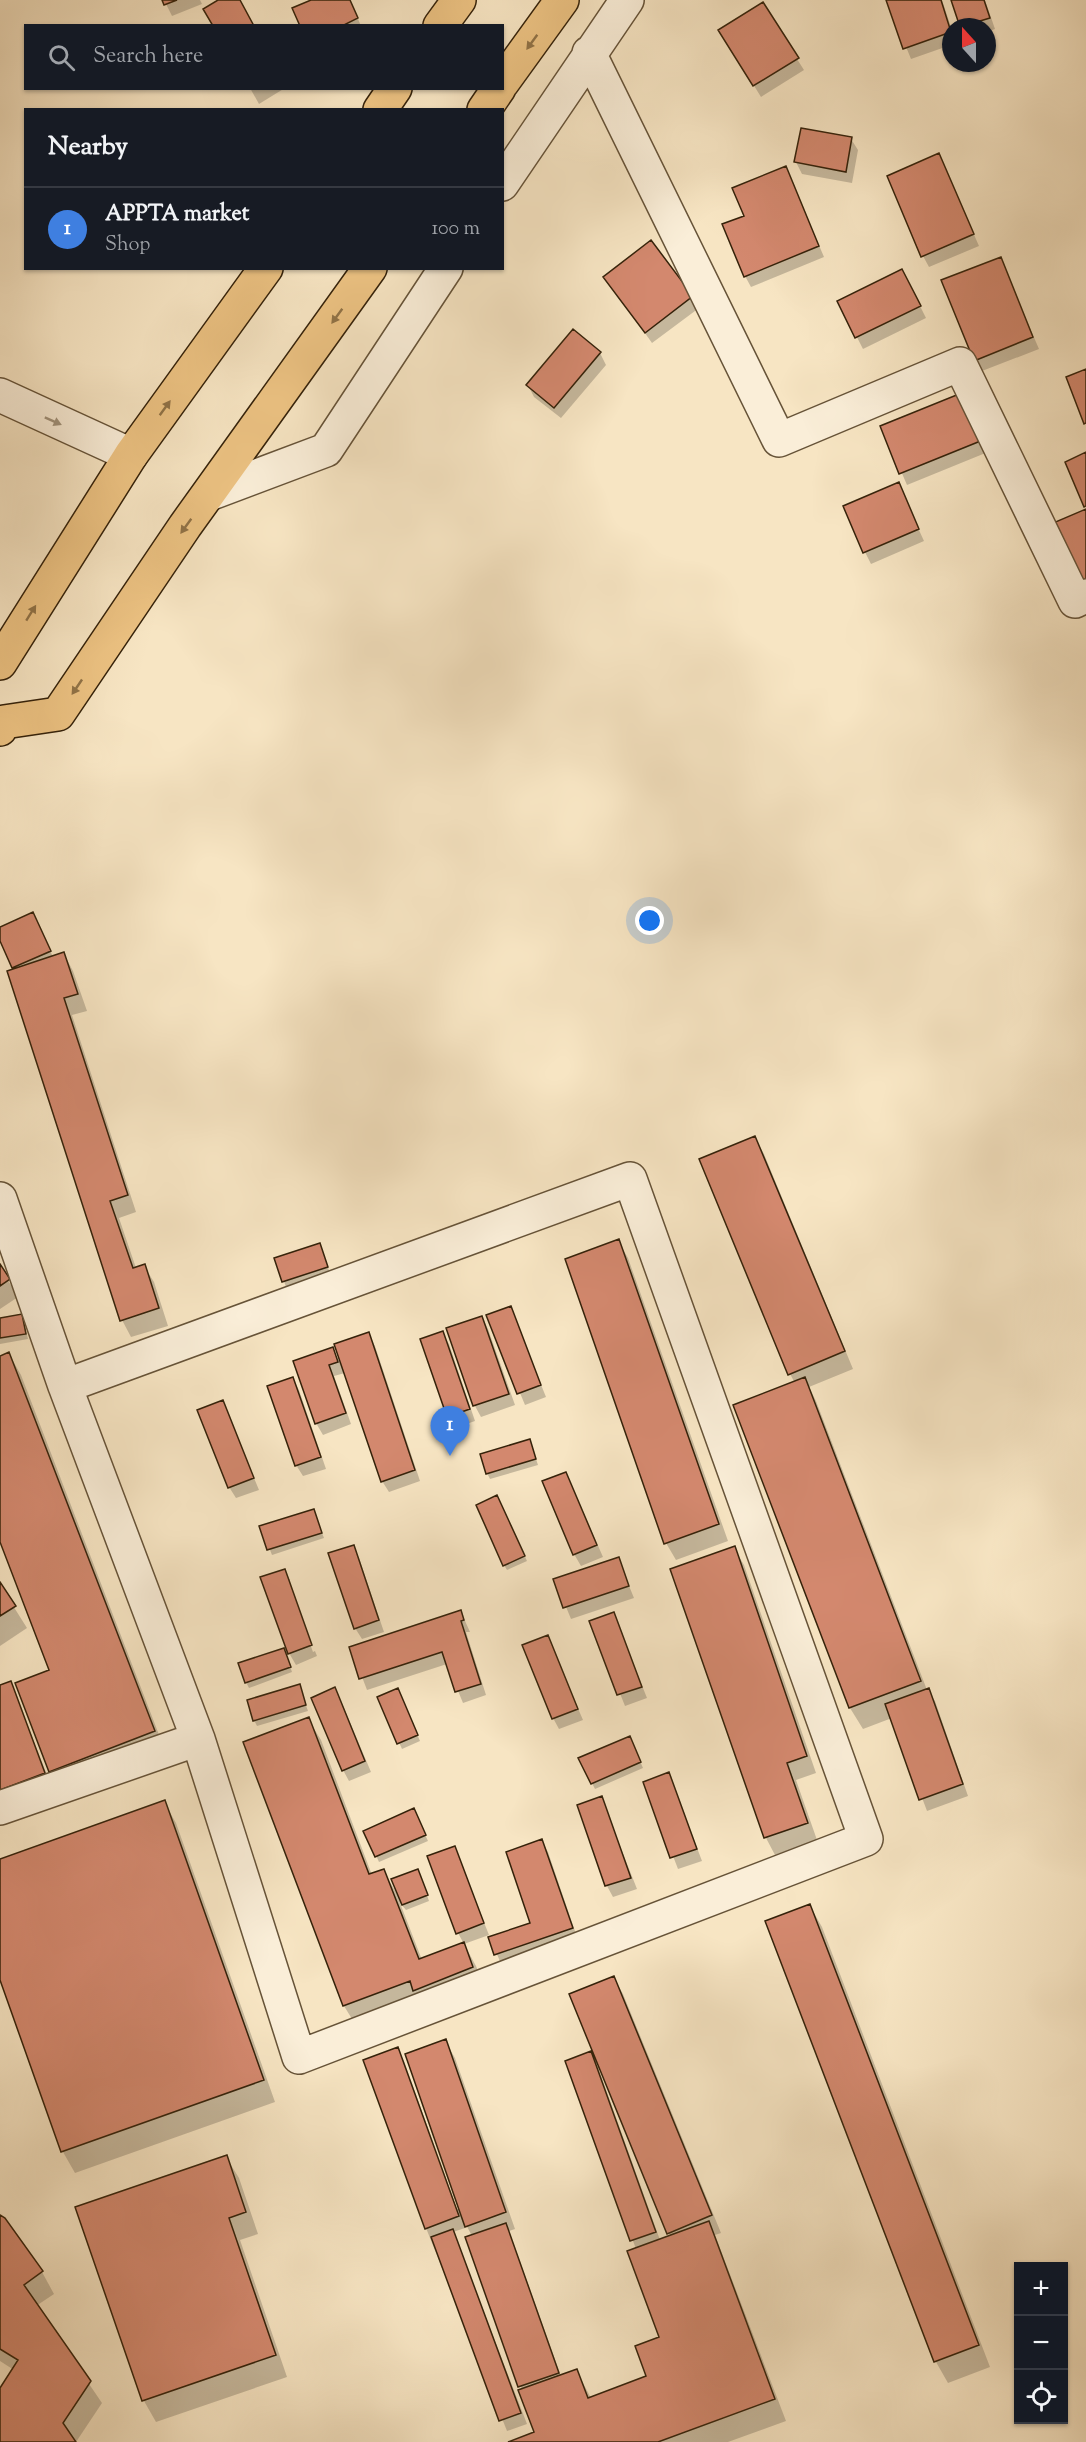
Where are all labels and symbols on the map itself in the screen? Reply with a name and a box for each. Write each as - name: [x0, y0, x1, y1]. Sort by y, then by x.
- north arrow: [942, 18, 996, 72]
- one-way arrow: [526, 33, 538, 49]
- one-way arrow: [331, 309, 343, 324]
- one-way arrow: [159, 400, 171, 416]
- one-way arrow: [44, 416, 62, 426]
- one-way arrow: [180, 517, 192, 533]
- one-way arrow: [26, 605, 37, 621]
- one-way arrow: [71, 679, 82, 695]
- your location: [635, 906, 664, 935]
- pin: 1: [430, 1406, 470, 1456]

